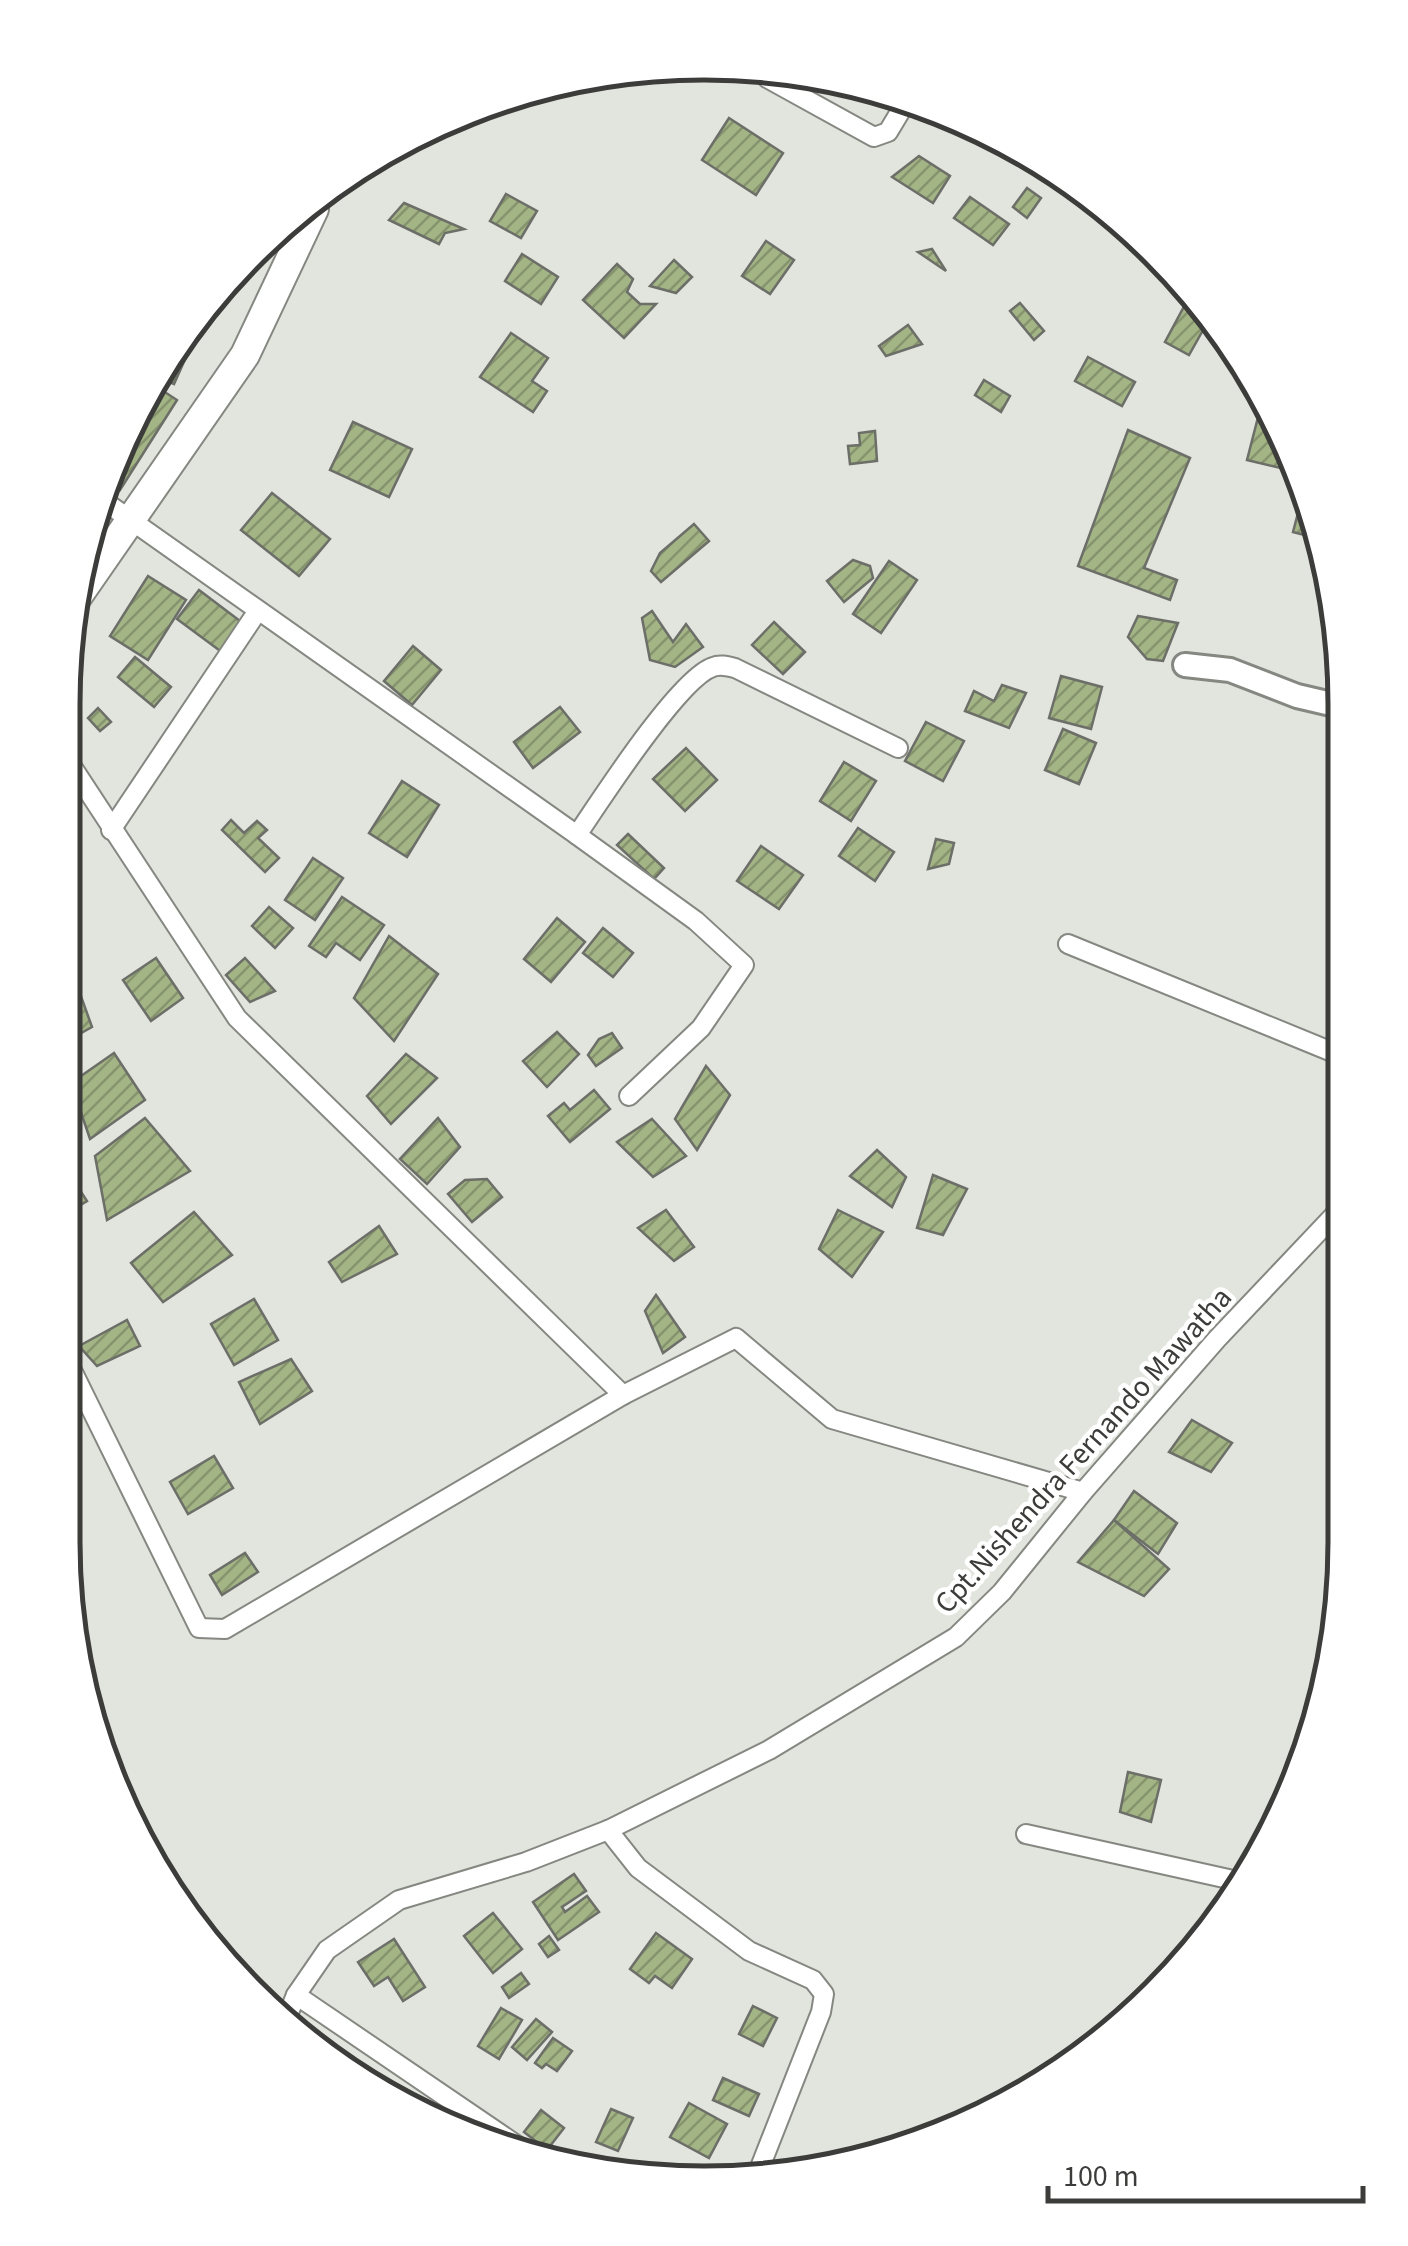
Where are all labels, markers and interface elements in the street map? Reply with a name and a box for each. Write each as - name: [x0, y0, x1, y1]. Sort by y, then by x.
- street label: Cpt.Nishendra Fernando Mawatha: [925, 1277, 1242, 1623]
- scale bar: [1048, 2141, 1363, 2203]
- text: 100 m: [1063, 2155, 1139, 2198]

